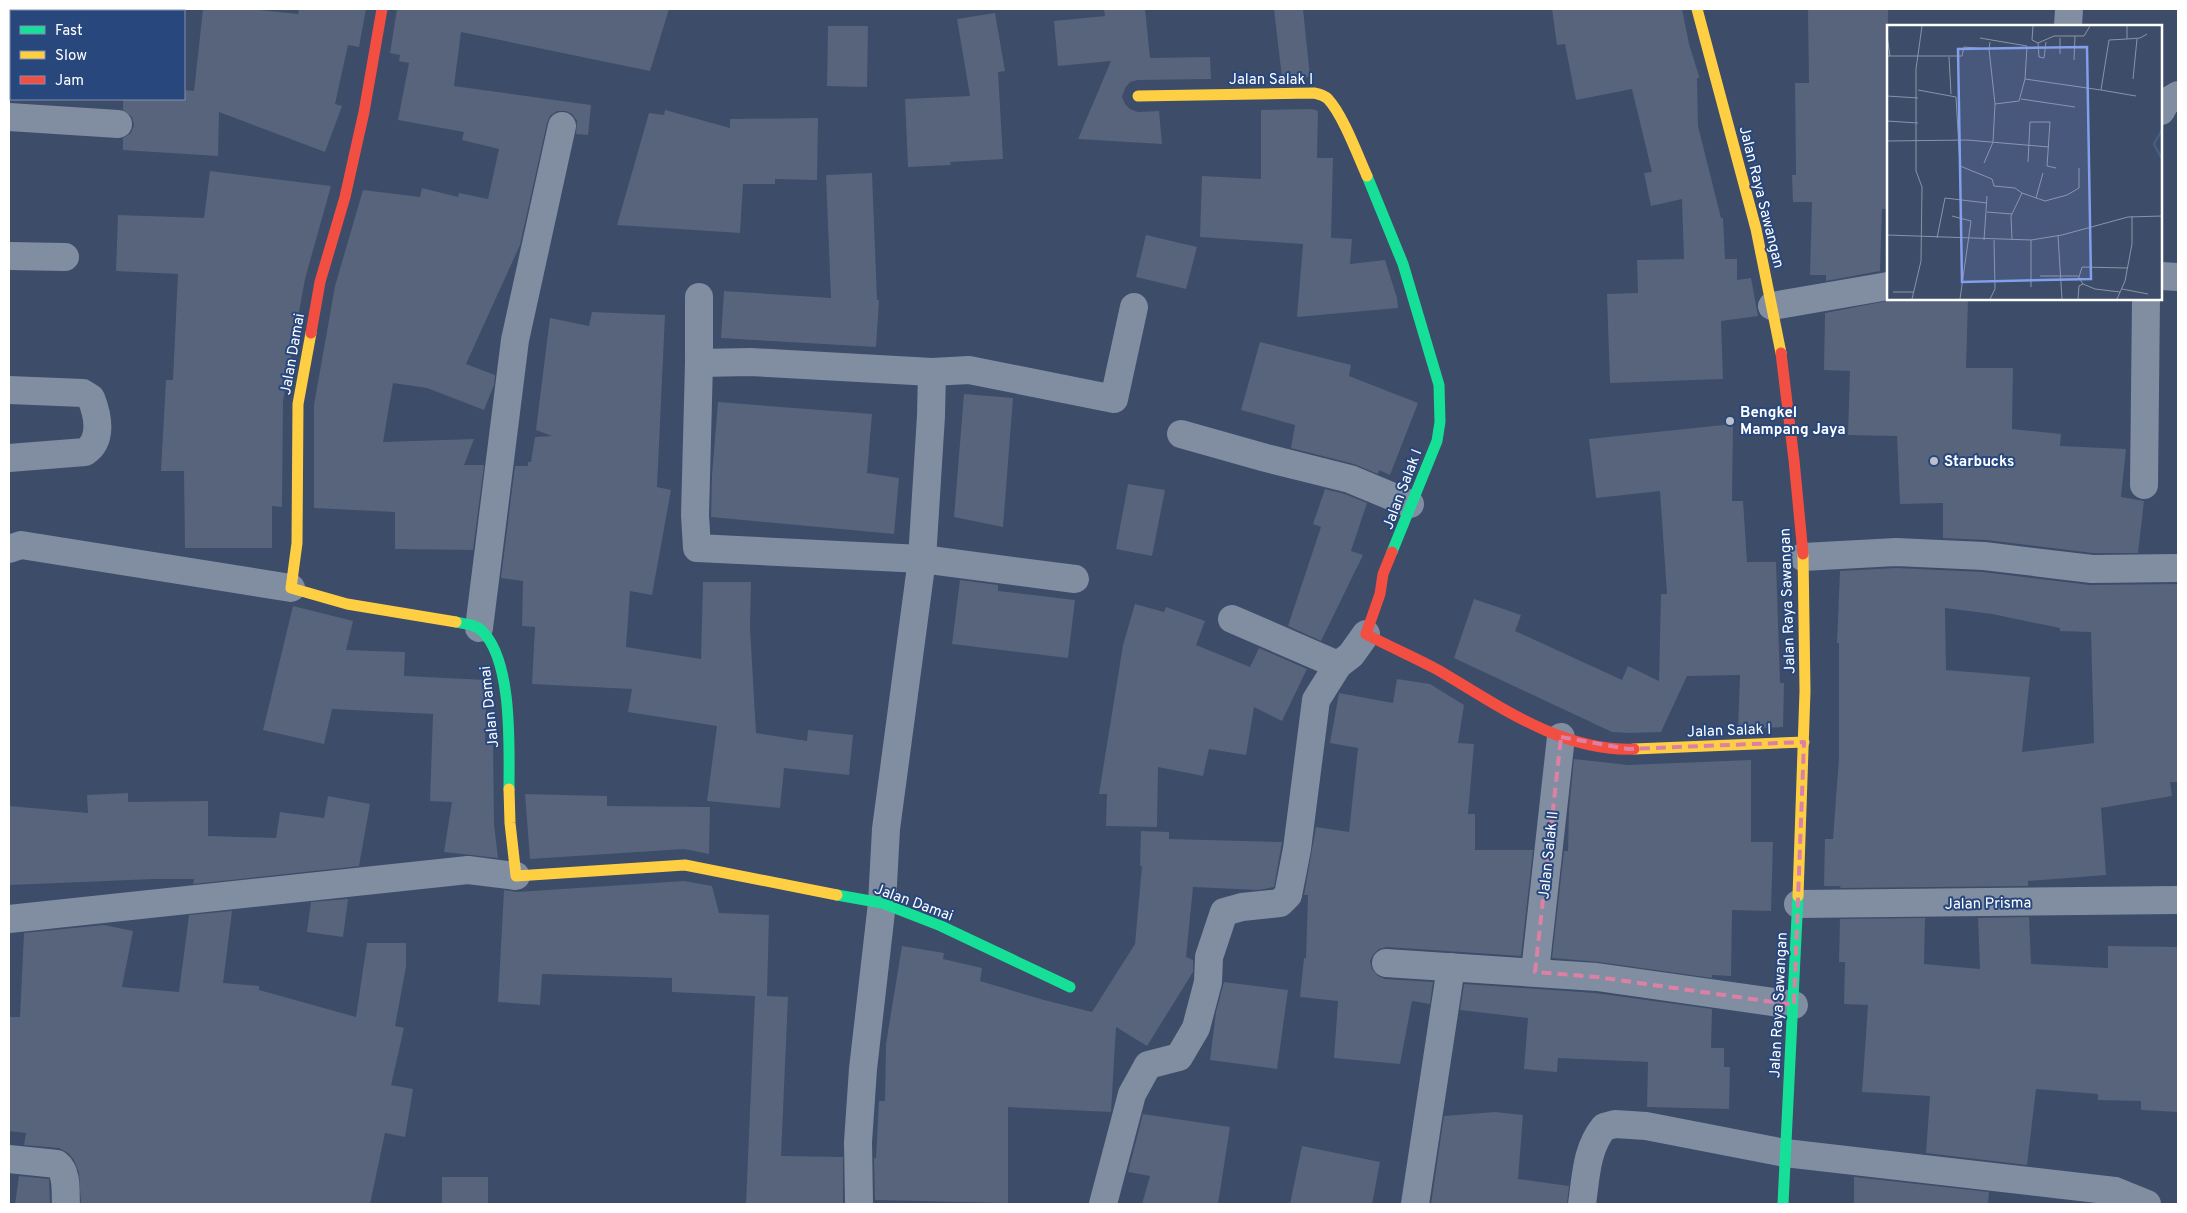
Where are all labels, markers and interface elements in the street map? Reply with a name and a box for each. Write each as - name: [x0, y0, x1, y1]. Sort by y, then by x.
- legend: [10, 10, 185, 100]
- text: Fast: [55, 22, 83, 41]
- inset map: [1887, 25, 2162, 300]
- text: Slow: [55, 47, 87, 66]
- street label: Jalan Salak I: [1229, 71, 1313, 90]
- text: Jam: [55, 72, 84, 91]
- street label: Jalan Raya Sawangan: [1734, 124, 1787, 270]
- street label: Jalan Damai: [277, 312, 310, 397]
- place label: Bengkel Mampang Jaya: [1740, 404, 1846, 440]
- marker: Bengkel Mampang Jaya: [1724, 415, 1736, 427]
- street label: Jalan Salak I: [1379, 447, 1427, 532]
- place label: Starbucks: [1944, 453, 2014, 472]
- marker: Starbucks: [1928, 455, 1940, 467]
- street label: Jalan Raya Sawangan: [1776, 528, 1801, 674]
- street label: Jalan Damai: [477, 665, 504, 749]
- street label: Jalan Salak I: [1686, 721, 1772, 742]
- street label: Jalan Salak II: [1535, 810, 1564, 900]
- street label: Jalan Damai: [871, 880, 956, 926]
- street label: Jalan Prisma: [1944, 894, 2032, 915]
- street label: Jalan Raya Sawangan: [1766, 932, 1793, 1078]

